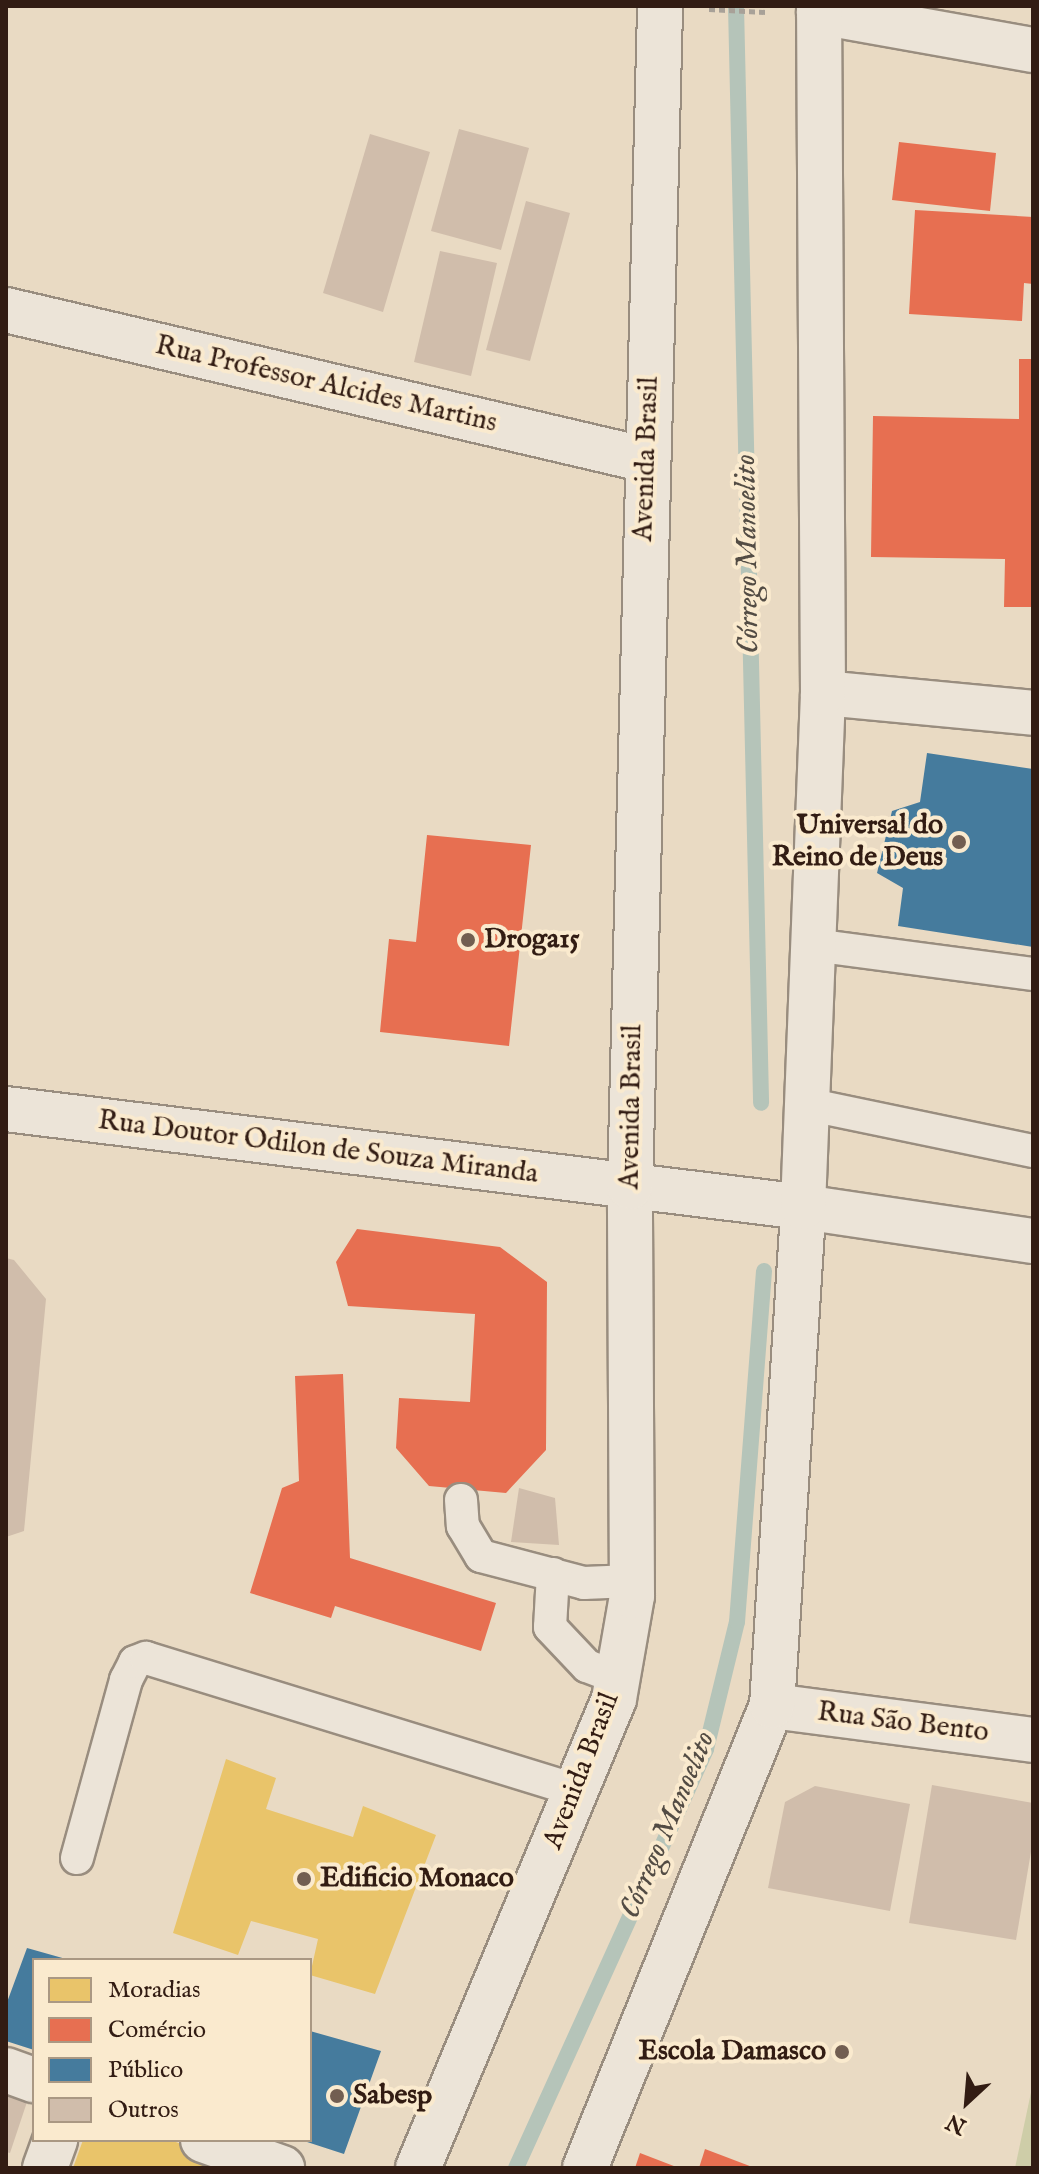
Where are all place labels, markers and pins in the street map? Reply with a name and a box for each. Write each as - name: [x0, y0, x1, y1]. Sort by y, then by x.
- place label: Universal do Reino de Deus: [772, 809, 943, 875]
- marker: Universal do Reino de Deus: [950, 833, 968, 851]
- place label: Droga15: [484, 923, 580, 957]
- marker: Droga15: [459, 931, 477, 949]
- place label: Edificio Monaco: [320, 1862, 514, 1896]
- marker: Edificio Monaco: [295, 1870, 313, 1888]
- place label: Escola Damasco: [639, 2035, 826, 2069]
- marker: Escola Damasco: [833, 2043, 851, 2061]
- place label: Sabesp: [353, 2079, 432, 2113]
- marker: Sabesp: [328, 2087, 346, 2105]

